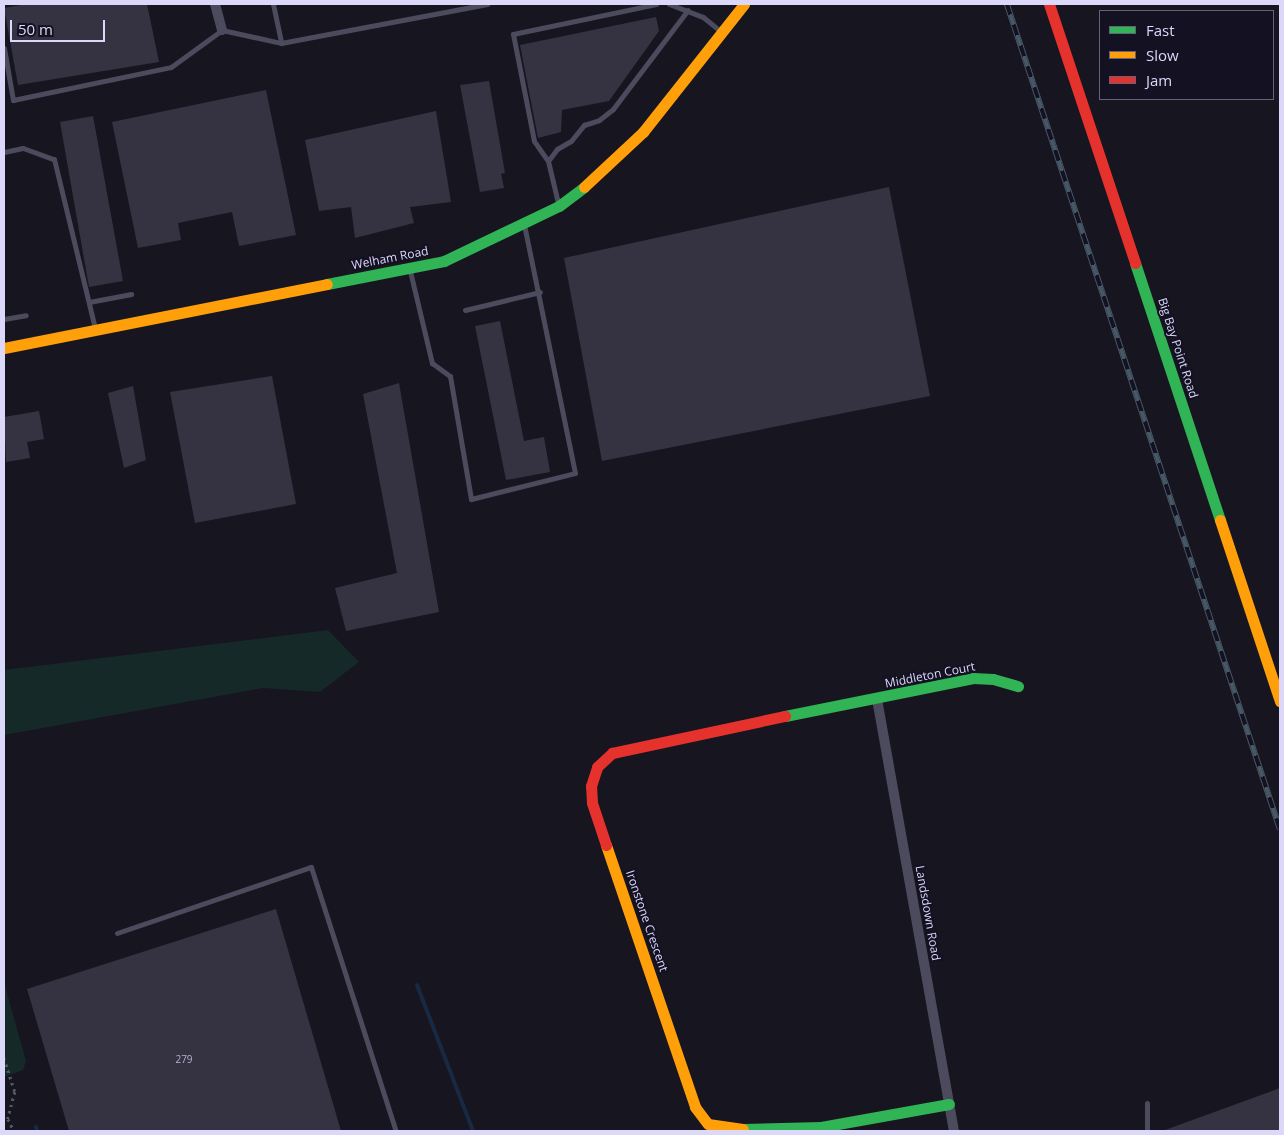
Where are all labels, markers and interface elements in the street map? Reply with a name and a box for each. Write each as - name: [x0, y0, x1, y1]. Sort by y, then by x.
- scale bar: [12, 10, 108, 42]
- legend: [1099, 10, 1274, 100]
- text: 50 m: [18, 19, 53, 39]
- text: Fast: [1146, 20, 1175, 40]
- text: Slow: [1146, 45, 1179, 65]
- text: Jam: [1146, 70, 1172, 90]
- street label: Welham Road: [350, 244, 430, 272]
- street label: Big Bay Point Road: [1155, 296, 1201, 400]
- street label: Middleton Court: [884, 659, 976, 691]
- street label: Landsdown Road: [913, 864, 943, 962]
- street label: Ironstone Crescent: [623, 868, 671, 974]
- house number: 279: [175, 1054, 193, 1066]

